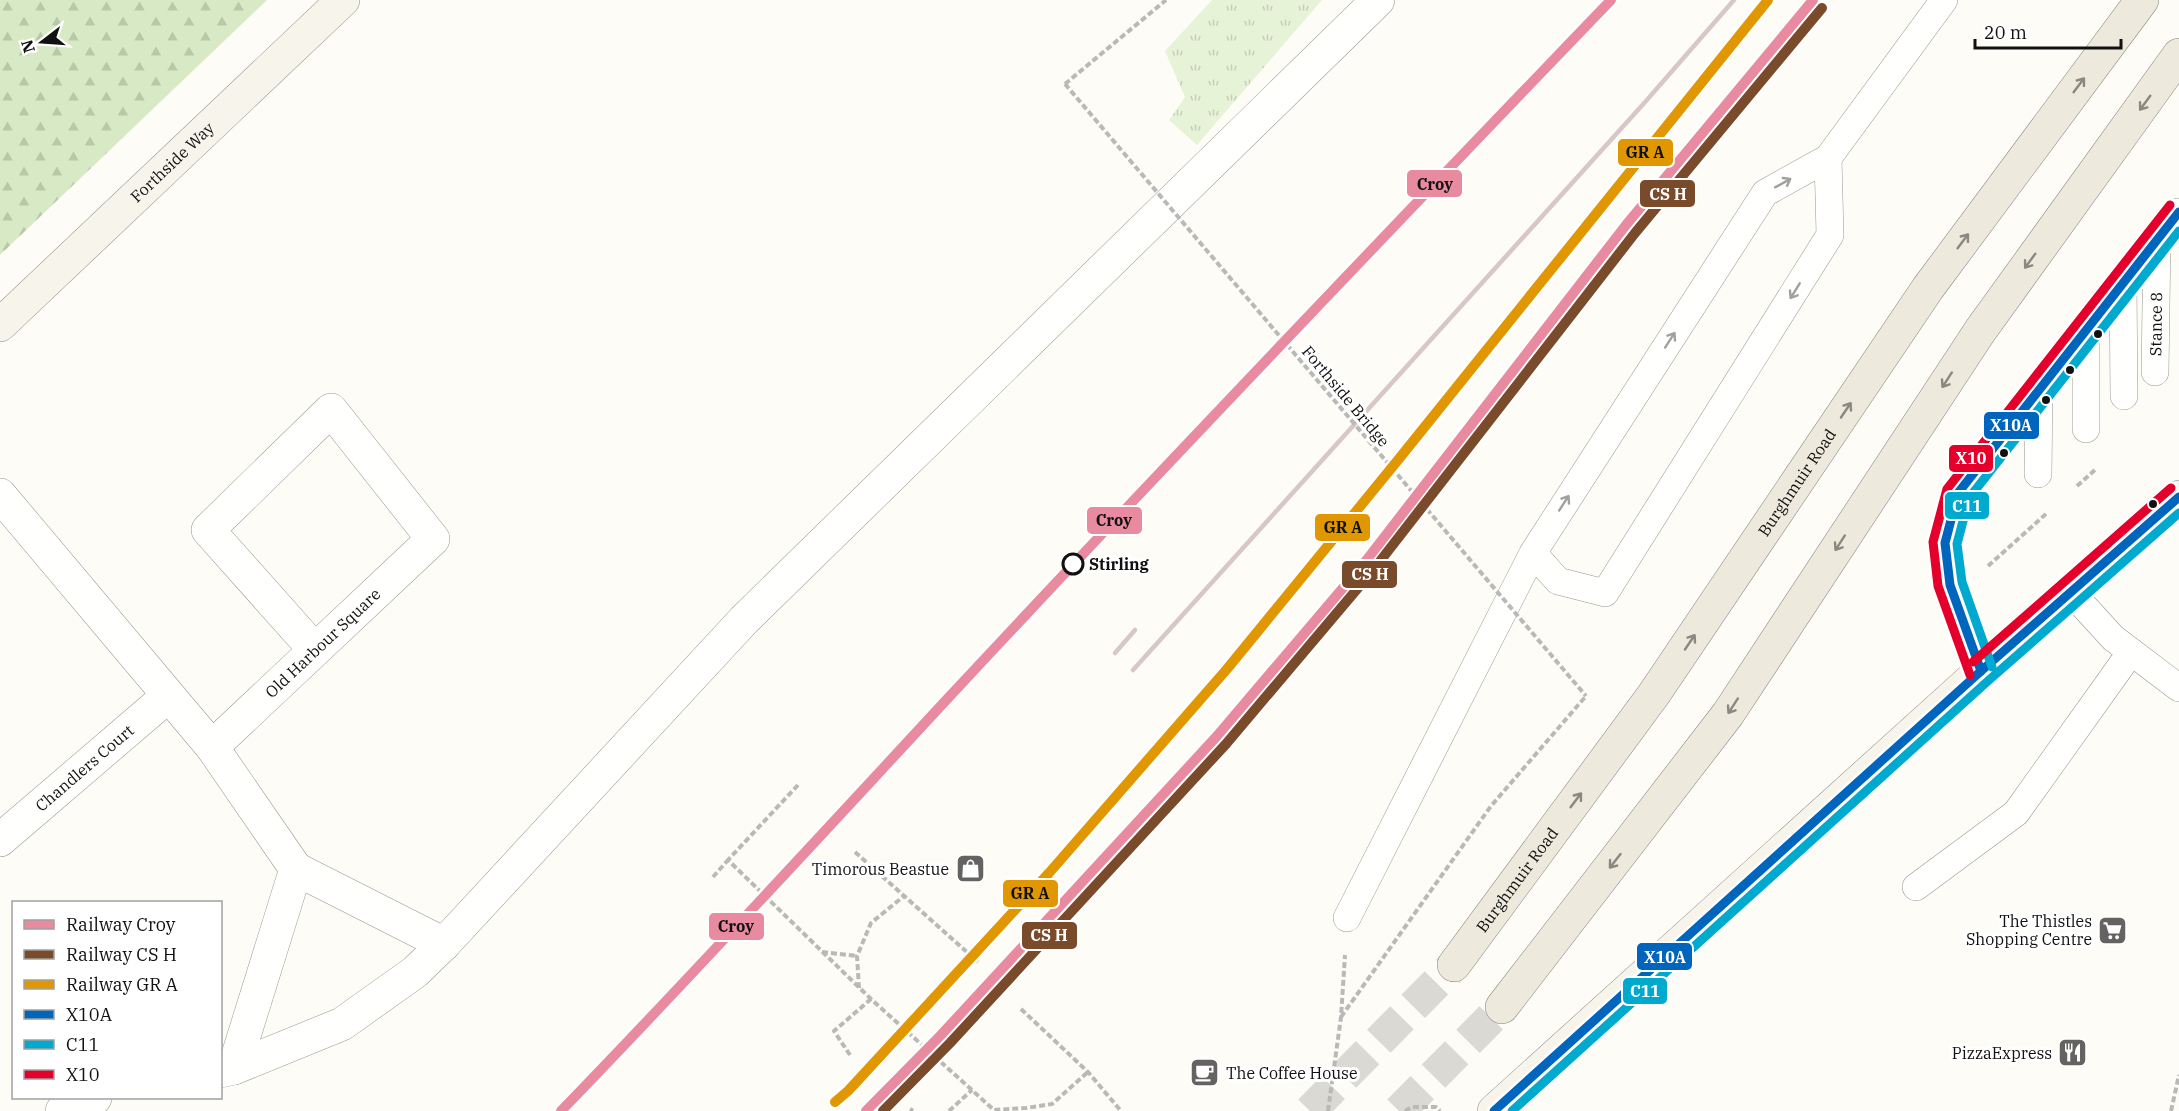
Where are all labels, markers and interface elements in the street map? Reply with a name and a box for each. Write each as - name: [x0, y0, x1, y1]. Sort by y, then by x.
- north arrow: [12, 12, 72, 72]
- scale bar: [1975, 12, 2120, 50]
- text: 20 m: [1984, 21, 2027, 44]
- text: N: [16, 37, 39, 55]
- one-way arrow: [2073, 77, 2086, 93]
- one-way arrow: [2139, 94, 2151, 110]
- street label: Forthside Way: [126, 117, 218, 206]
- line badge: GR A: [1617, 138, 1674, 167]
- text: GR A: [1625, 142, 1665, 162]
- line badge: Croy: [1406, 169, 1463, 198]
- text: Croy: [1417, 174, 1454, 194]
- one-way arrow: [1774, 177, 1791, 189]
- line badge: CS H: [1639, 179, 1696, 208]
- text: CS H: [1649, 184, 1687, 204]
- one-way arrow: [1957, 234, 1969, 250]
- one-way arrow: [2024, 252, 2036, 268]
- one-way arrow: [1789, 282, 1801, 299]
- street label: Stance 8: [2145, 292, 2166, 356]
- unlabelled marker: [2092, 328, 2104, 340]
- one-way arrow: [1664, 331, 1677, 348]
- street label: Forthside Bridge: [1298, 341, 1394, 451]
- unlabelled marker: [2064, 364, 2076, 376]
- one-way arrow: [1941, 371, 1953, 388]
- unlabelled marker: [2040, 394, 2052, 406]
- one-way arrow: [1840, 402, 1852, 419]
- line badge: X10A: [1983, 411, 2040, 440]
- text: X10A: [1990, 415, 2032, 435]
- street label: Burghmuir Road: [1753, 425, 1840, 540]
- line badge: X10: [1948, 444, 1994, 473]
- unlabelled marker: [1998, 447, 2010, 459]
- text: X10: [1956, 448, 1987, 468]
- line badge: C11: [1944, 491, 1990, 520]
- one-way arrow: [1558, 495, 1571, 512]
- text: C11: [1952, 496, 1982, 516]
- unlabelled marker: [2147, 498, 2159, 510]
- line badge: Croy: [1086, 506, 1143, 535]
- text: Croy: [1096, 510, 1133, 530]
- line badge: GR A: [1314, 513, 1371, 542]
- text: GR A: [1323, 517, 1363, 537]
- one-way arrow: [1834, 534, 1846, 551]
- marker: Stirling: [1062, 553, 1084, 575]
- place label: Stirling: [1089, 554, 1150, 574]
- line badge: CS H: [1341, 560, 1398, 589]
- text: CS H: [1351, 564, 1389, 584]
- street label: Old Harbour Square: [261, 584, 385, 702]
- one-way arrow: [1684, 634, 1696, 650]
- one-way arrow: [1727, 697, 1740, 714]
- street label: Chandlers Court: [31, 720, 138, 815]
- one-way arrow: [1570, 792, 1582, 808]
- street label: Burghmuir Road: [1472, 823, 1562, 936]
- one-way arrow: [1609, 852, 1621, 868]
- shop icon: Timorous Beastue: [954, 853, 986, 885]
- place label: Timorous Beastue: [812, 859, 949, 879]
- line badge: GR A: [1002, 879, 1059, 908]
- text: GR A: [1010, 883, 1050, 903]
- legend: [12, 901, 222, 1099]
- place label: The Thistles Shopping Centre: [1966, 911, 2092, 949]
- line badge: Croy: [708, 912, 765, 941]
- text: Railway Croy: [66, 913, 176, 936]
- supermarket icon: The Thistles Shopping Centre: [2097, 914, 2129, 946]
- text: Croy: [718, 916, 755, 936]
- line badge: CS H: [1021, 921, 1078, 950]
- text: CS H: [1030, 925, 1068, 945]
- line badge: X10A: [1636, 942, 1693, 971]
- text: Railway CS H: [66, 943, 177, 966]
- text: X10A: [1644, 947, 1686, 967]
- text: Railway GR A: [66, 973, 179, 996]
- line badge: C11: [1622, 977, 1668, 1005]
- text: C11: [1630, 981, 1660, 1001]
- text: X10A: [66, 1003, 113, 1026]
- text: C11: [66, 1033, 99, 1056]
- restaurant icon: PizzaExpress: [2057, 1037, 2089, 1069]
- place label: PizzaExpress: [1952, 1043, 2052, 1063]
- cafe icon: The Coffee House: [1189, 1057, 1221, 1089]
- text: X10: [66, 1063, 100, 1086]
- place label: The Coffee House: [1226, 1063, 1357, 1083]

